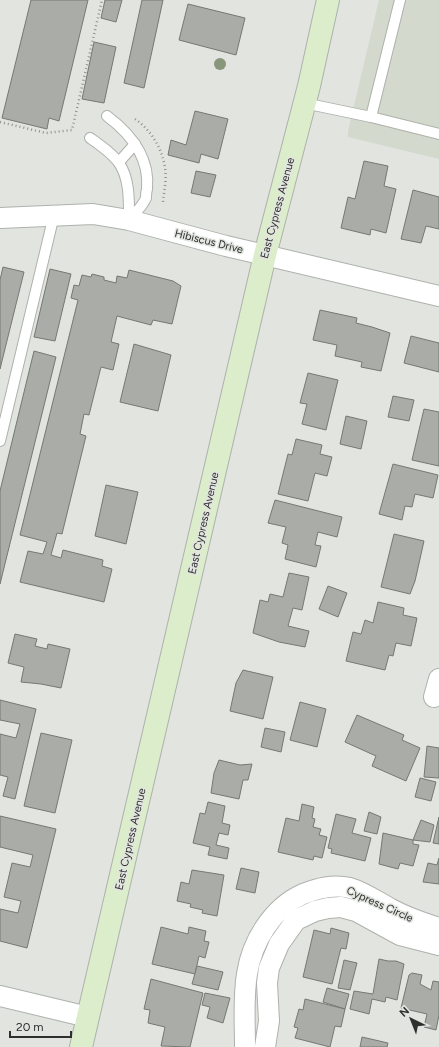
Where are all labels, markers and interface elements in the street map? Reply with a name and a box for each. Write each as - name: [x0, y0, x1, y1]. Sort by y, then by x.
- street label: East Cypress Avenue: [258, 156, 297, 260]
- street label: Hibiscus Drive: [173, 227, 245, 256]
- street label: East Cypress Avenue: [185, 471, 222, 575]
- street label: East Cypress Avenue: [112, 787, 149, 891]
- street label: Cypress Circle: [344, 884, 415, 925]
- north arrow: [391, 999, 431, 1039]
- text: N: [397, 1004, 412, 1020]
- scale bar: [10, 1013, 71, 1039]
- text: 20 m: [16, 1020, 44, 1034]

